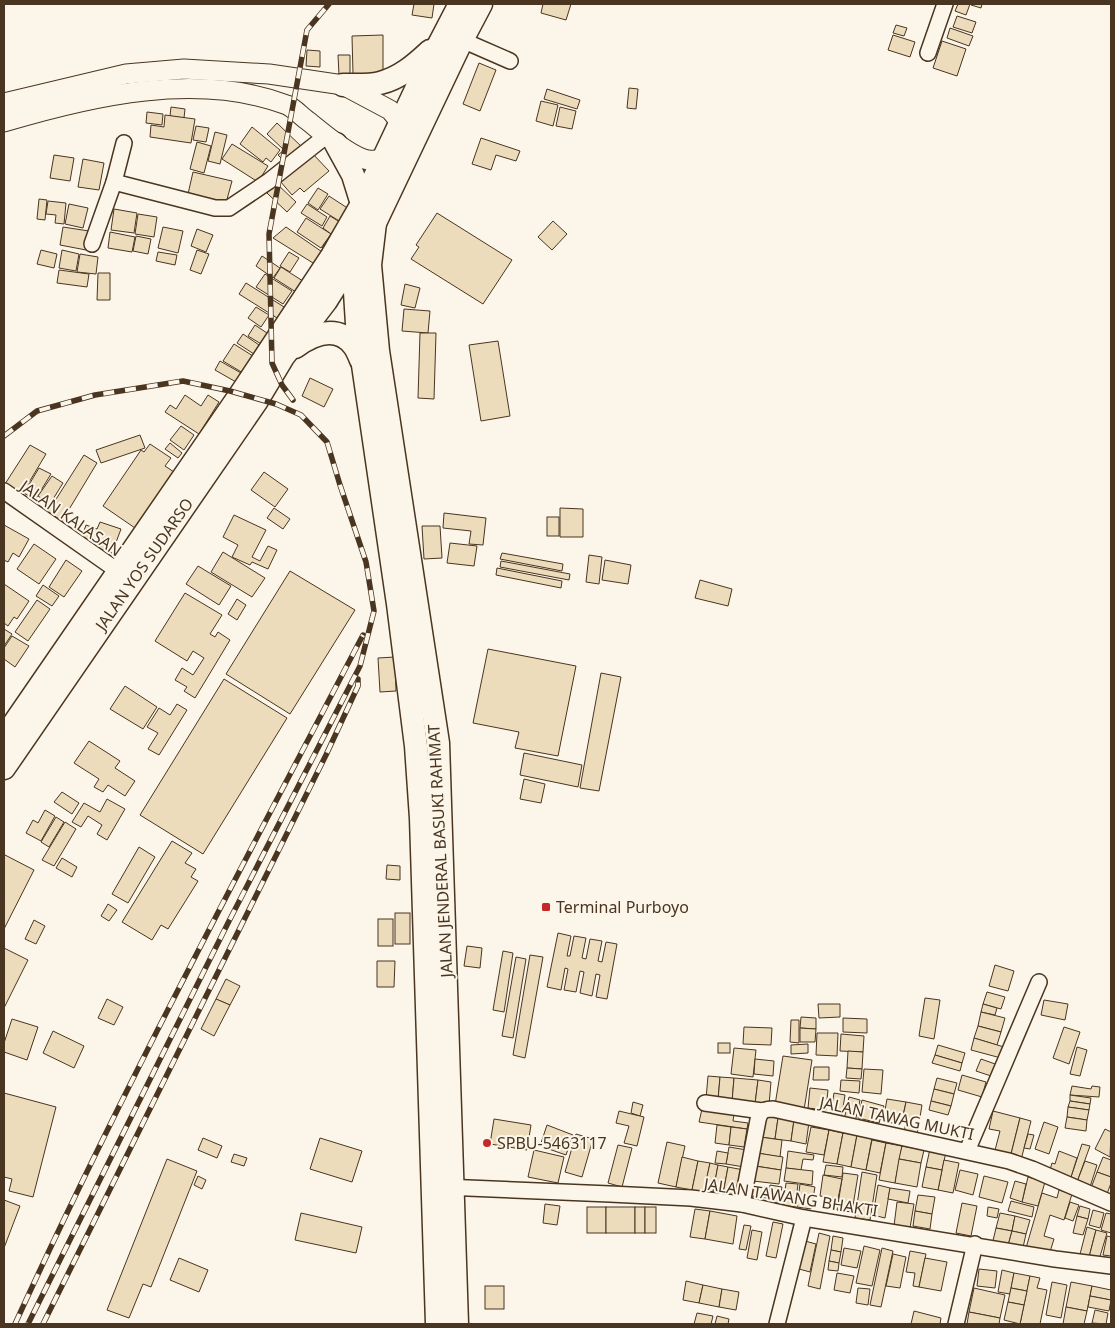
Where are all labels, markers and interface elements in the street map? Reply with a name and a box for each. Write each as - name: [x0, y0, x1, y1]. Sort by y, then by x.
- street label: JALAN KALASAN: [14, 474, 126, 561]
- street label: JALAN YOS SUDARSO: [89, 493, 198, 636]
- street label: JALAN JENDERAL BASUKI RAHMAT: [422, 724, 458, 980]
- place label: Terminal Purboyo: [556, 896, 689, 918]
- marker: Terminal Purboyo: [540, 901, 552, 913]
- street label: JALAN TAWAG MUKTI: [816, 1090, 976, 1145]
- place label: SPBU-5463117: [497, 1132, 607, 1154]
- marker: SPBU-5463117: [481, 1137, 493, 1149]
- street label: JALAN TAWANG BHAKTI: [700, 1172, 880, 1222]

